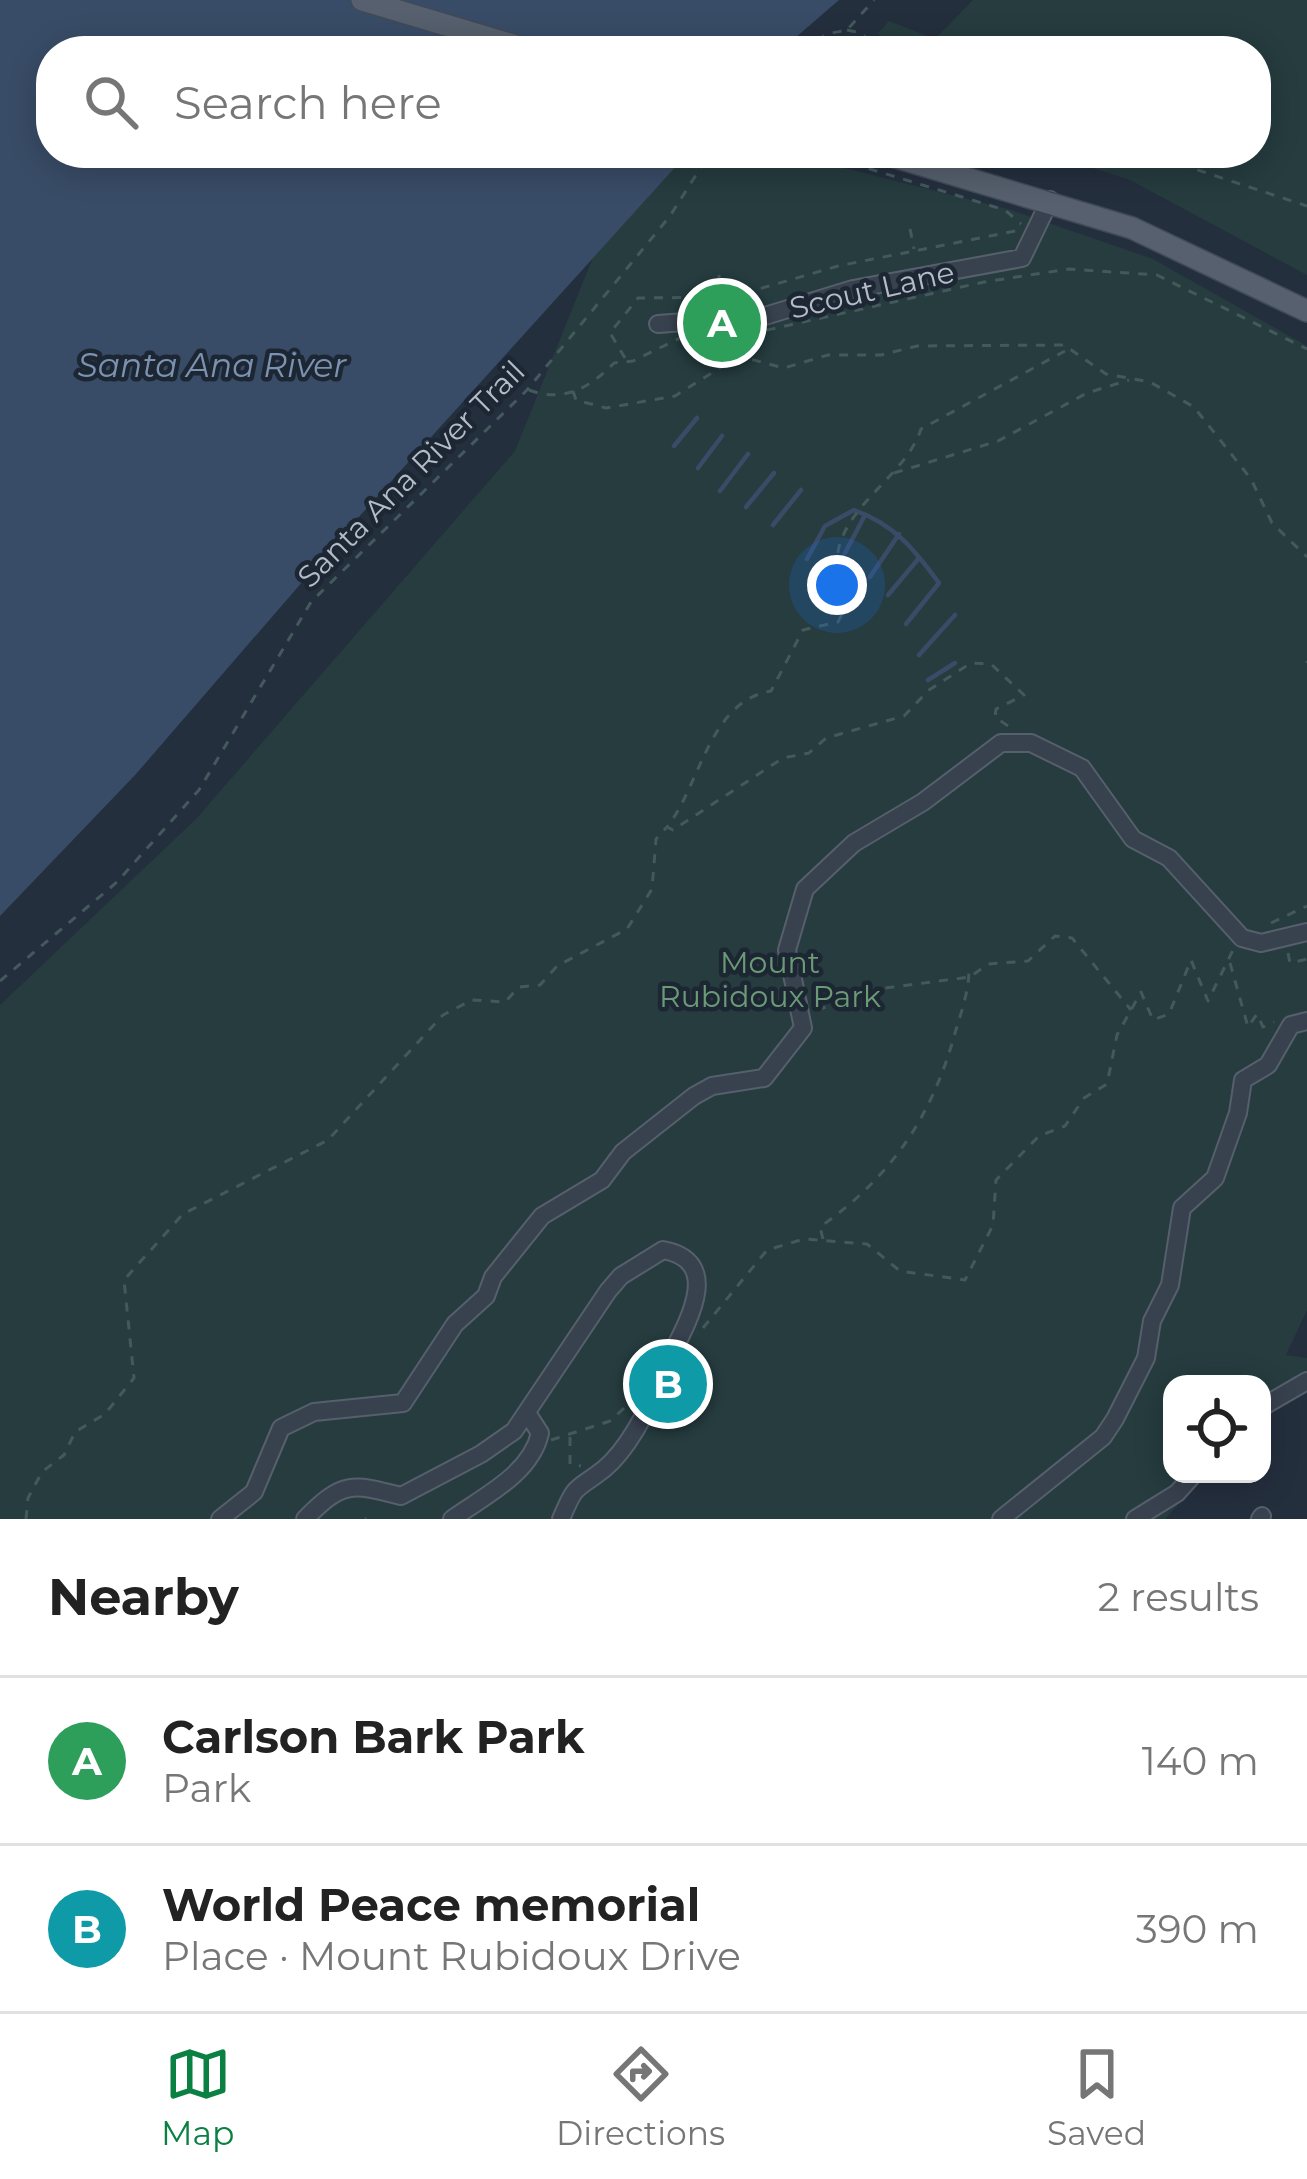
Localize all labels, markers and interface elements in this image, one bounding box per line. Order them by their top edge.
search box [36,36,1271,168]
icon: search [78,69,144,135]
text: Search here [174,75,442,130]
street label: Scout Lane [786,253,958,327]
pin: A [683,278,761,368]
water label: Santa Ana River [77,345,347,385]
street label: Santa Ana River Trail [290,353,532,595]
your location [807,555,867,615]
park label: Mount Rubidoux Park [659,944,881,1015]
pin: B [629,1339,707,1429]
map controls [1163,1375,1271,1483]
button: locate [1163,1375,1271,1483]
text: Nearby [48,1566,239,1628]
text: 2 results [1098,1573,1259,1621]
text: Carlson Bark Park [162,1709,585,1764]
text: A [72,1737,102,1785]
text: 140 m [1142,1737,1259,1785]
text: Park [162,1764,251,1812]
text: World Peace memorial [162,1877,700,1932]
text: B [72,1905,102,1953]
text: 390 m [1136,1905,1259,1953]
text: Place · Mount Rubidoux Drive [162,1932,741,1980]
tab: Map [161,2041,234,2153]
tab: Directions [556,2041,725,2153]
tab: Saved [1047,2041,1146,2153]

